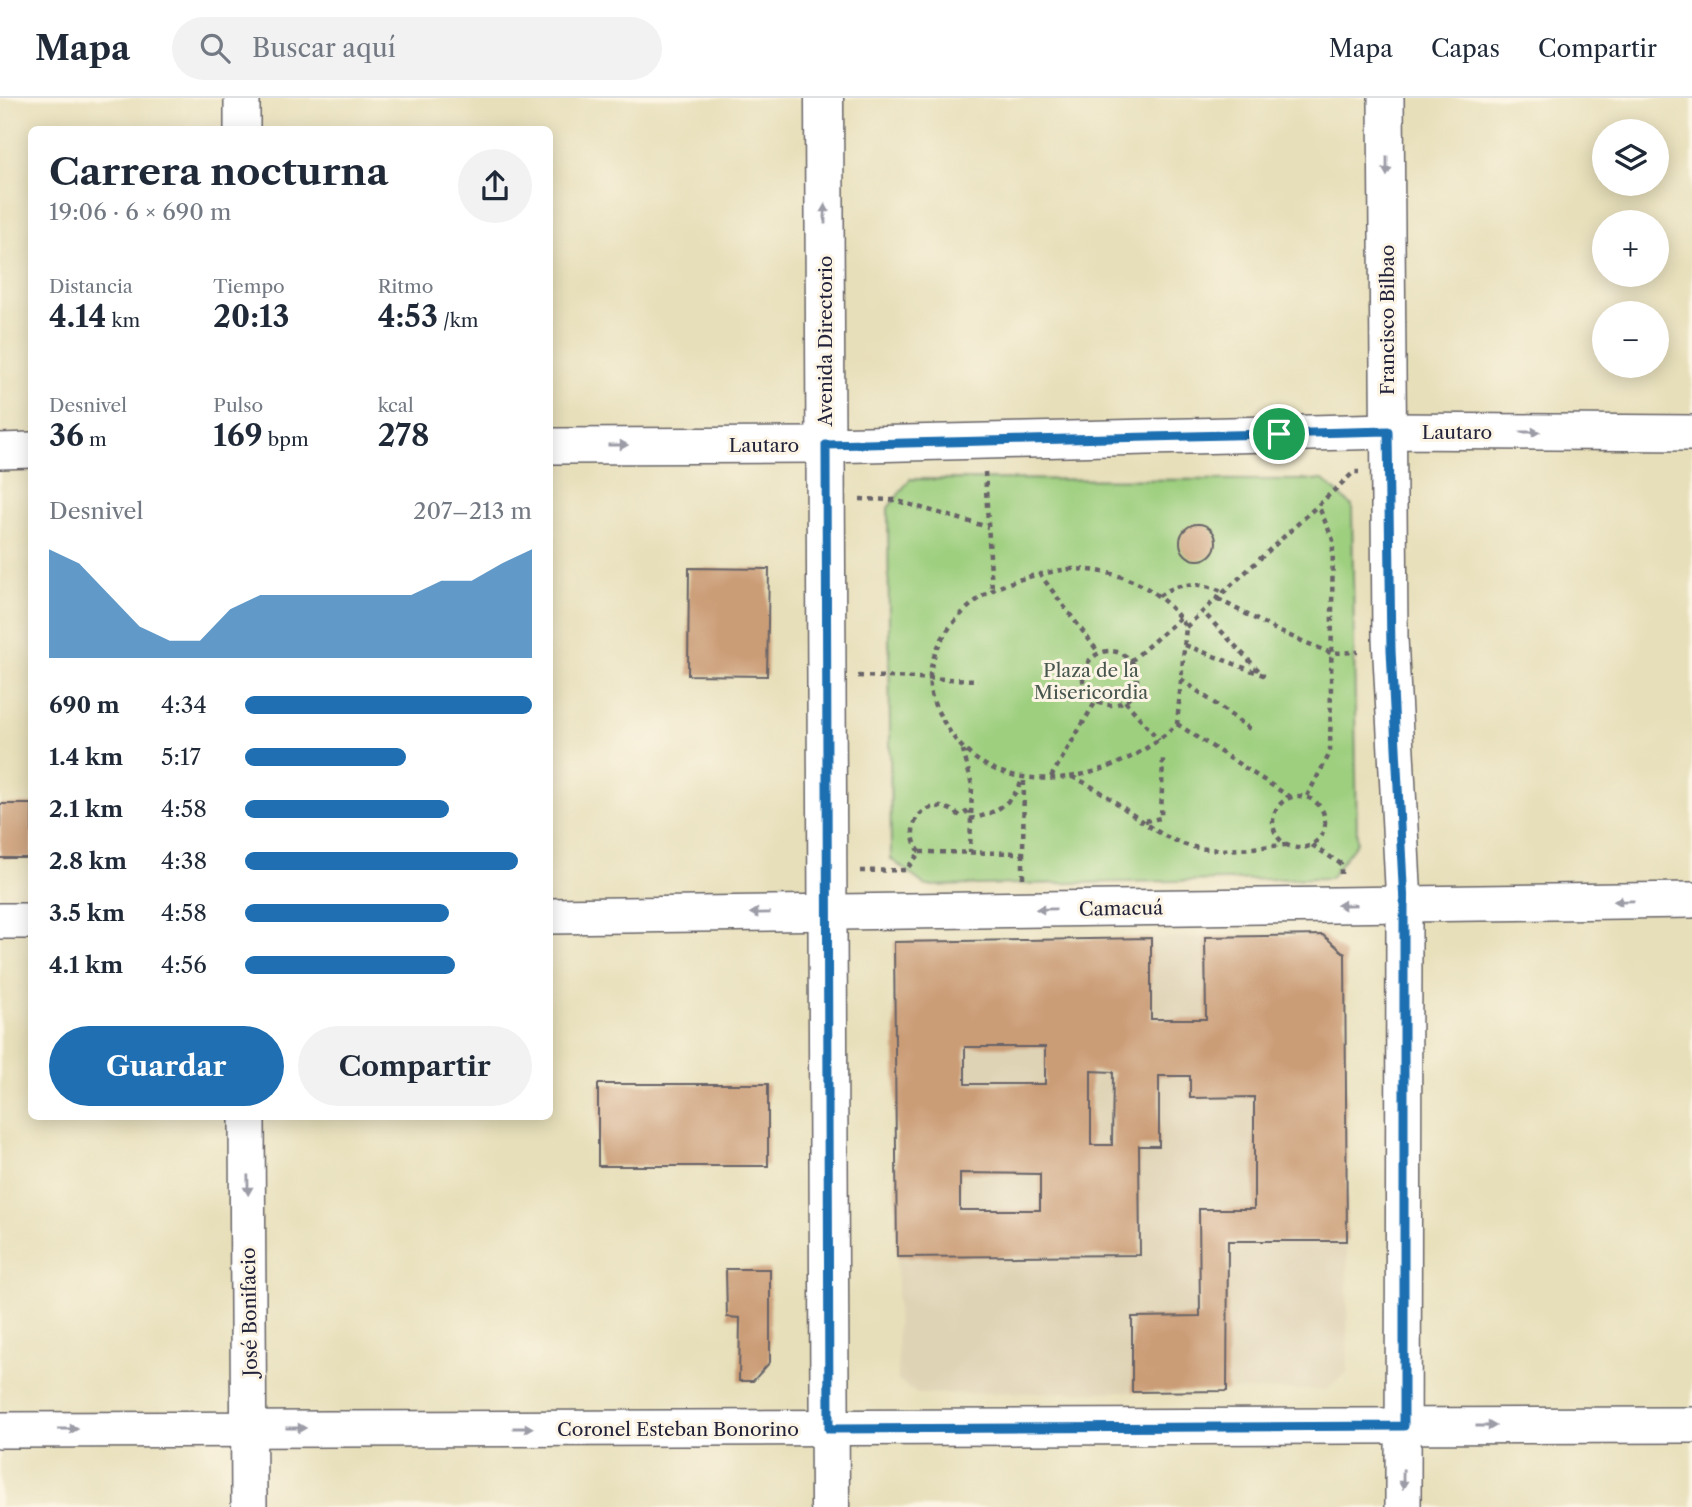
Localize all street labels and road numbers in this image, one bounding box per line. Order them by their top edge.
street label: Francisco Bilbao [1376,245,1399,395]
street label: Avenida Directorio [814,256,837,427]
street label: Lautaro [1422,421,1492,444]
street label: Lautaro [729,434,799,457]
street label: Camacuá [1079,896,1163,921]
street label: José Bonifacio [237,1247,262,1380]
street label: Coronel Esteban Bonorino [557,1418,799,1441]

